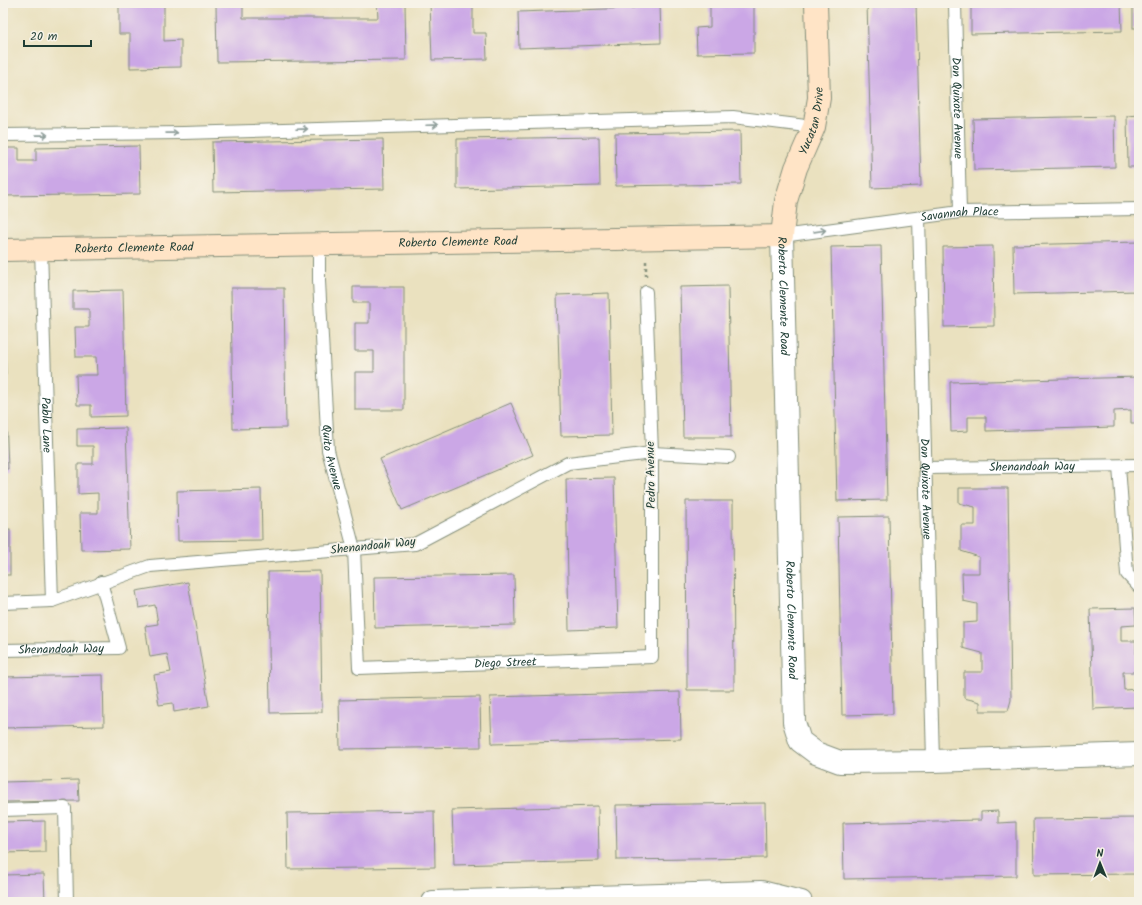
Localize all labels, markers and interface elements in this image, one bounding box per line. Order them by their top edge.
scale bar [24,22,91,48]
text: 20 m [30,27,58,46]
street label: Don Quixote Avenue [947,57,968,160]
street label: Yucatan Drive [793,86,829,158]
one-way arrow [425,121,438,129]
one-way arrow [295,125,308,133]
one-way arrow [165,129,178,137]
one-way arrow [35,131,48,138]
street label: Savannah Place [919,202,999,227]
one-way arrow [813,227,826,235]
street label: Roberto Clemente Road [398,231,519,252]
street label: Roberto Clemente Road [773,236,794,357]
street label: Roberto Clemente Road [74,237,195,258]
street label: Pablo Lane [36,397,57,454]
street label: Quito Avenue [317,424,348,493]
street label: Don Quixote Avenue [915,438,937,541]
street label: Pedro Avenue [641,441,661,509]
street label: Shenandoah Way [989,456,1075,477]
street label: Shenandoah Way [329,532,417,560]
street label: Roberto Clemente Road [781,560,802,681]
street label: Shenandoah Way [18,639,104,659]
street label: Diego Street [474,652,537,673]
north arrow [1080,843,1120,883]
text: N [1096,845,1104,863]

